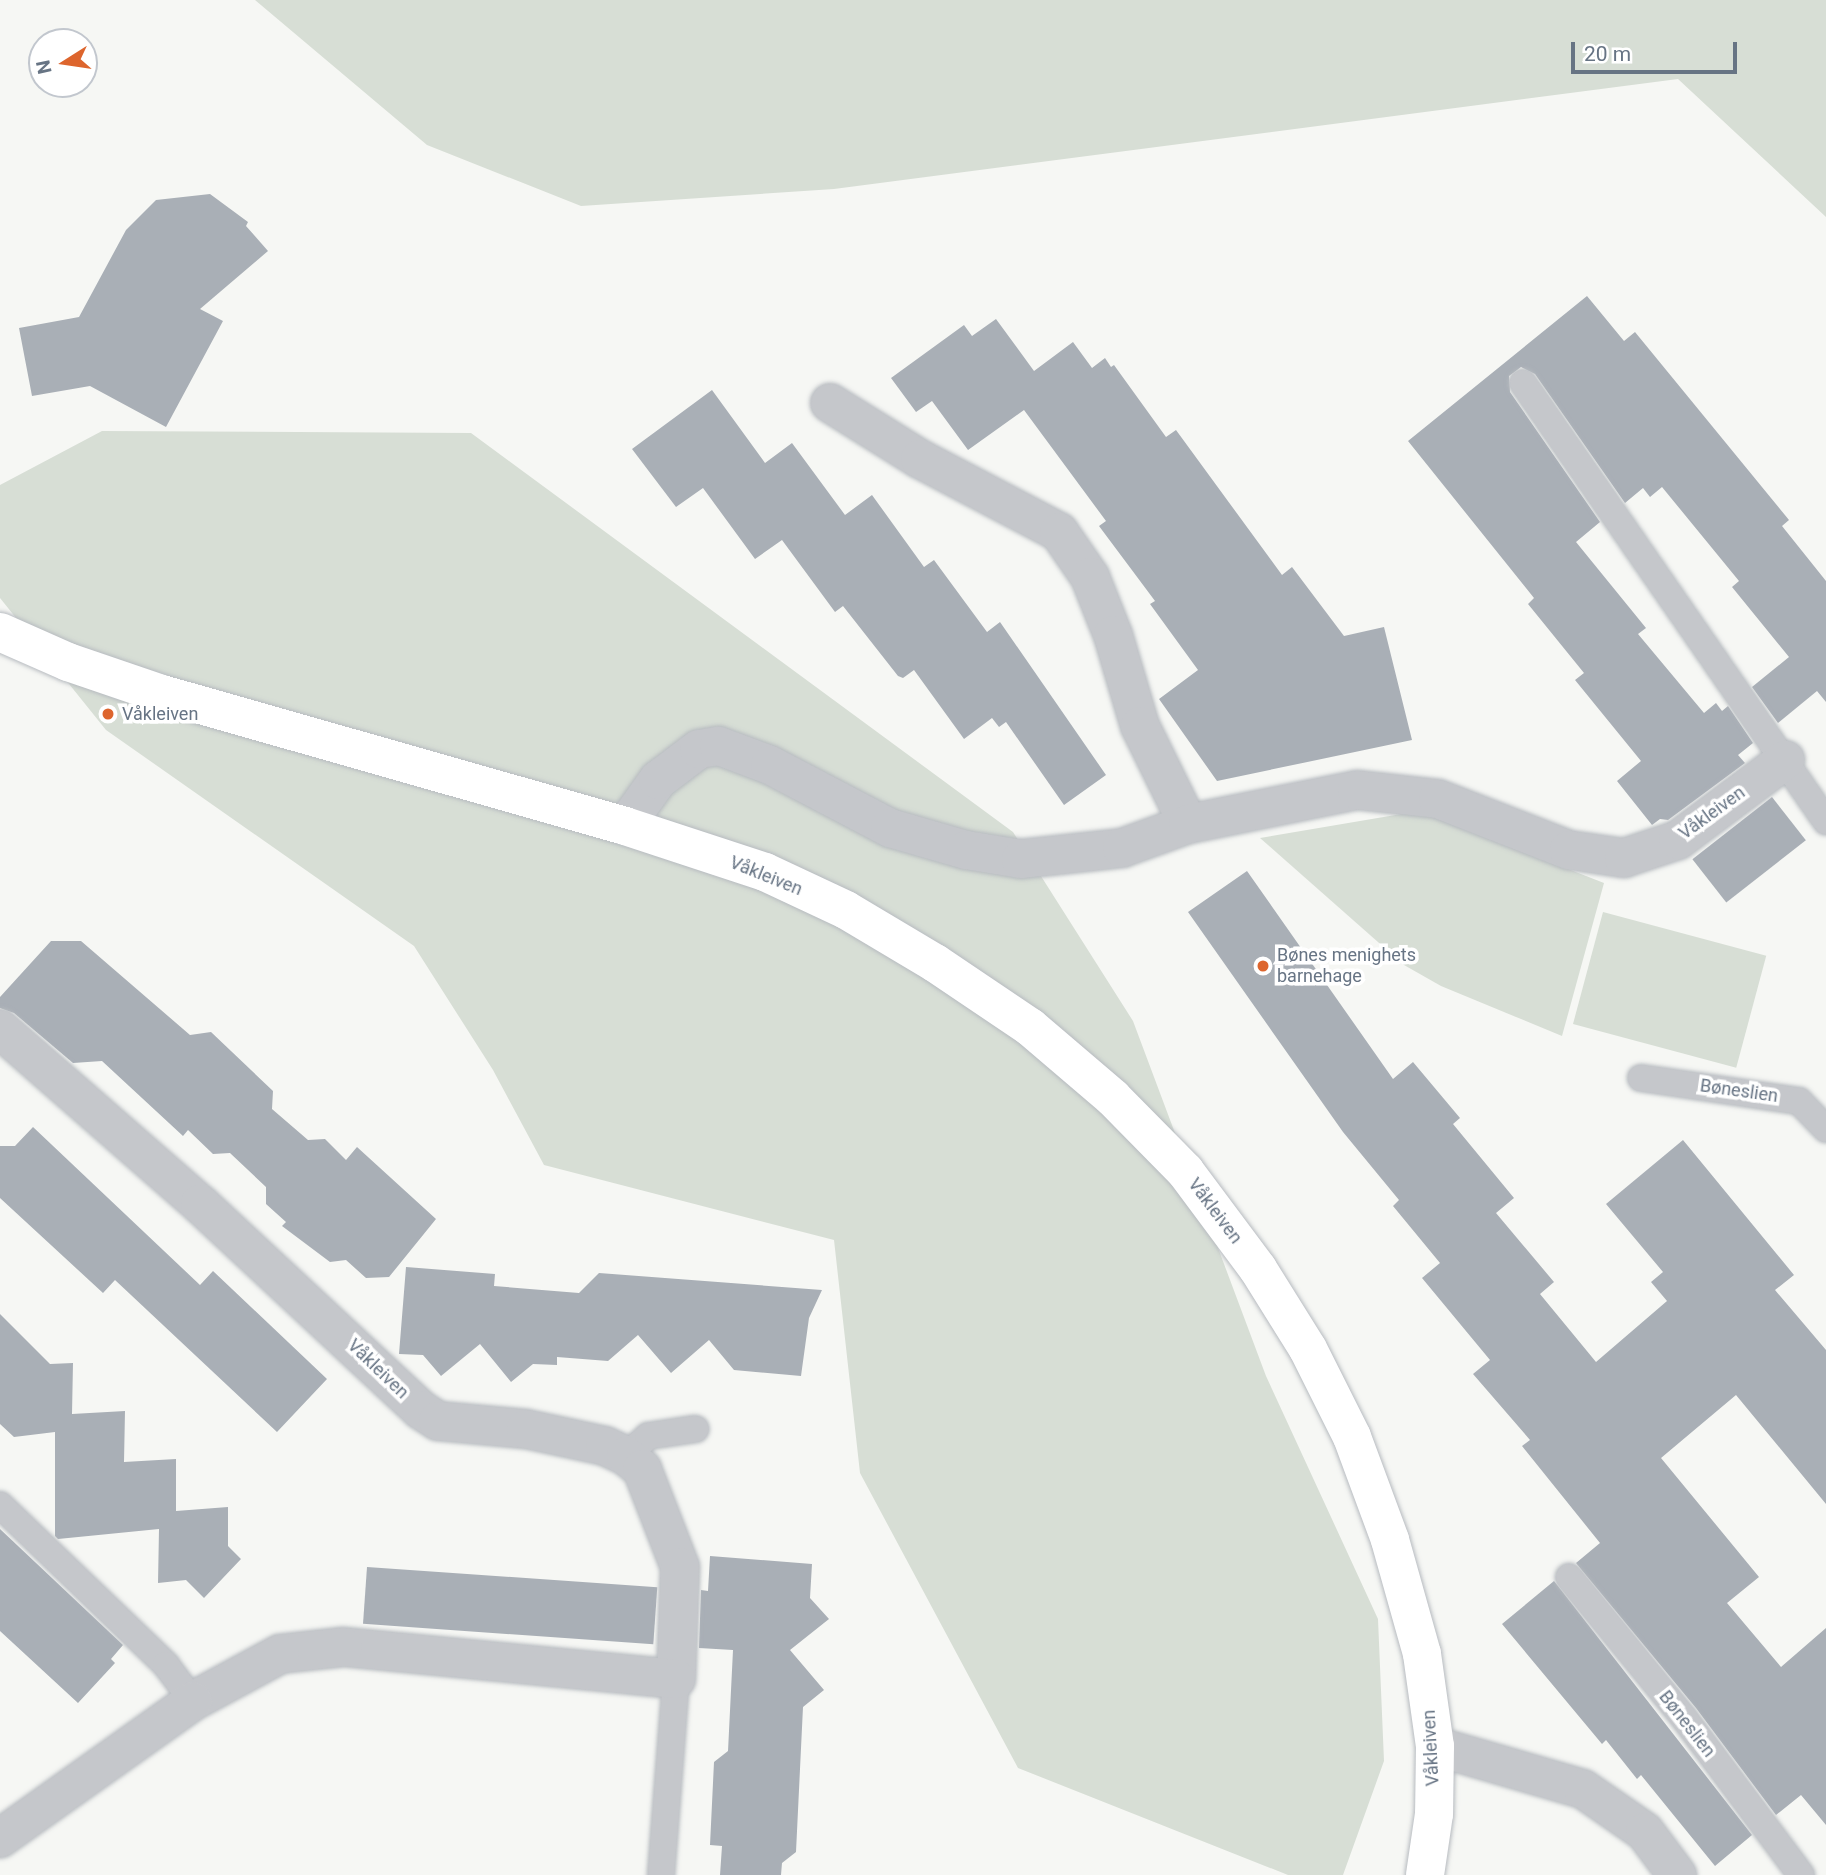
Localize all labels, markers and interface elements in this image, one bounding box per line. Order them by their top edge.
north arrow [28,28,98,98]
scale bar [1574,28,1740,72]
text: 20 m [1584,42,1631,66]
text: N [31,58,57,76]
place label: Våkleiven [122,703,198,725]
marker: Våkleiven [100,706,116,722]
street label: Våkleiven [1675,782,1749,844]
street label: Våkleiven [727,852,805,900]
place label: Bønes menighets barnehage [1277,945,1416,988]
marker: Bønes menighets barnehage [1255,958,1271,974]
street label: Bøneslien [1699,1075,1779,1107]
street label: Våkleiven [1183,1174,1247,1248]
street label: Våkleiven [343,1335,413,1403]
street label: Bøneslien [1654,1686,1720,1762]
street label: Våkleiven [1418,1709,1444,1787]

